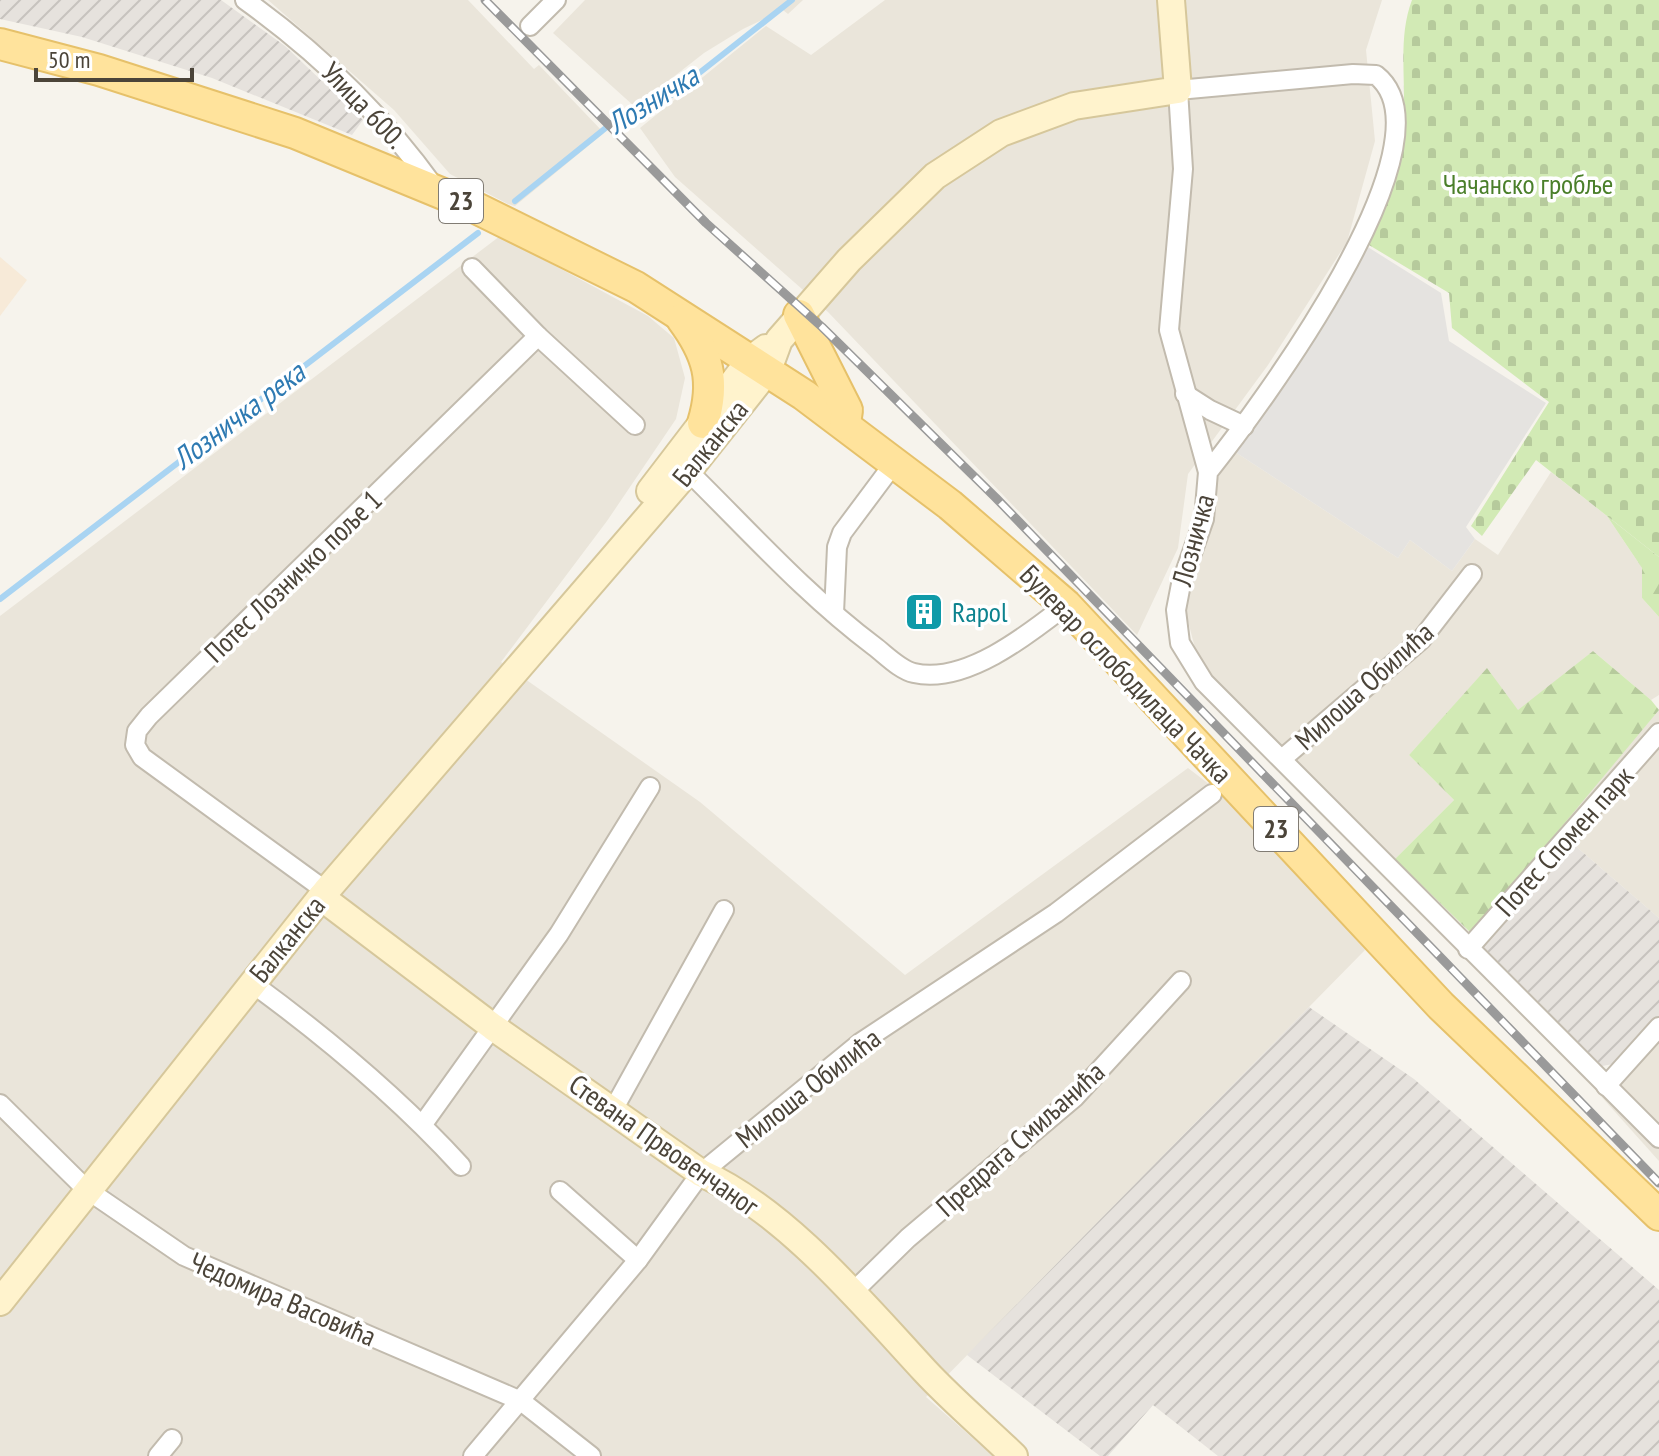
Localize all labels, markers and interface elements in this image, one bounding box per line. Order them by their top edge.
scale bar [36,32,192,82]
text: 50 m [48,44,90,75]
street label: Улица 600. [314,53,415,156]
water label: Лозничка [599,55,707,142]
park label: Чачанско гробље [1443,165,1613,202]
road number: 23 [439,179,483,223]
water label: Лозничка река [163,351,314,478]
street label: Балканска [663,392,756,494]
street label: Потес Лозничко поље 1 [196,481,389,670]
street label: Лозничка [1162,490,1222,591]
street label: Булевар ослободилаца Чачка [1012,556,1241,791]
building icon: Rapol [903,591,945,633]
place label: Rapol [952,593,1008,630]
street label: Милоша Обилића [1286,614,1441,758]
street label: Потес Спомен парк [1486,758,1641,924]
road number: 23 [1254,807,1298,851]
street label: Балканска [240,888,333,990]
street label: Милоша Обилића [728,1019,888,1156]
street label: Предрага Смиљанића [927,1053,1112,1224]
street label: Стевана Првовенчаног [562,1065,767,1224]
street label: Чедомира Васовића [185,1243,382,1354]

